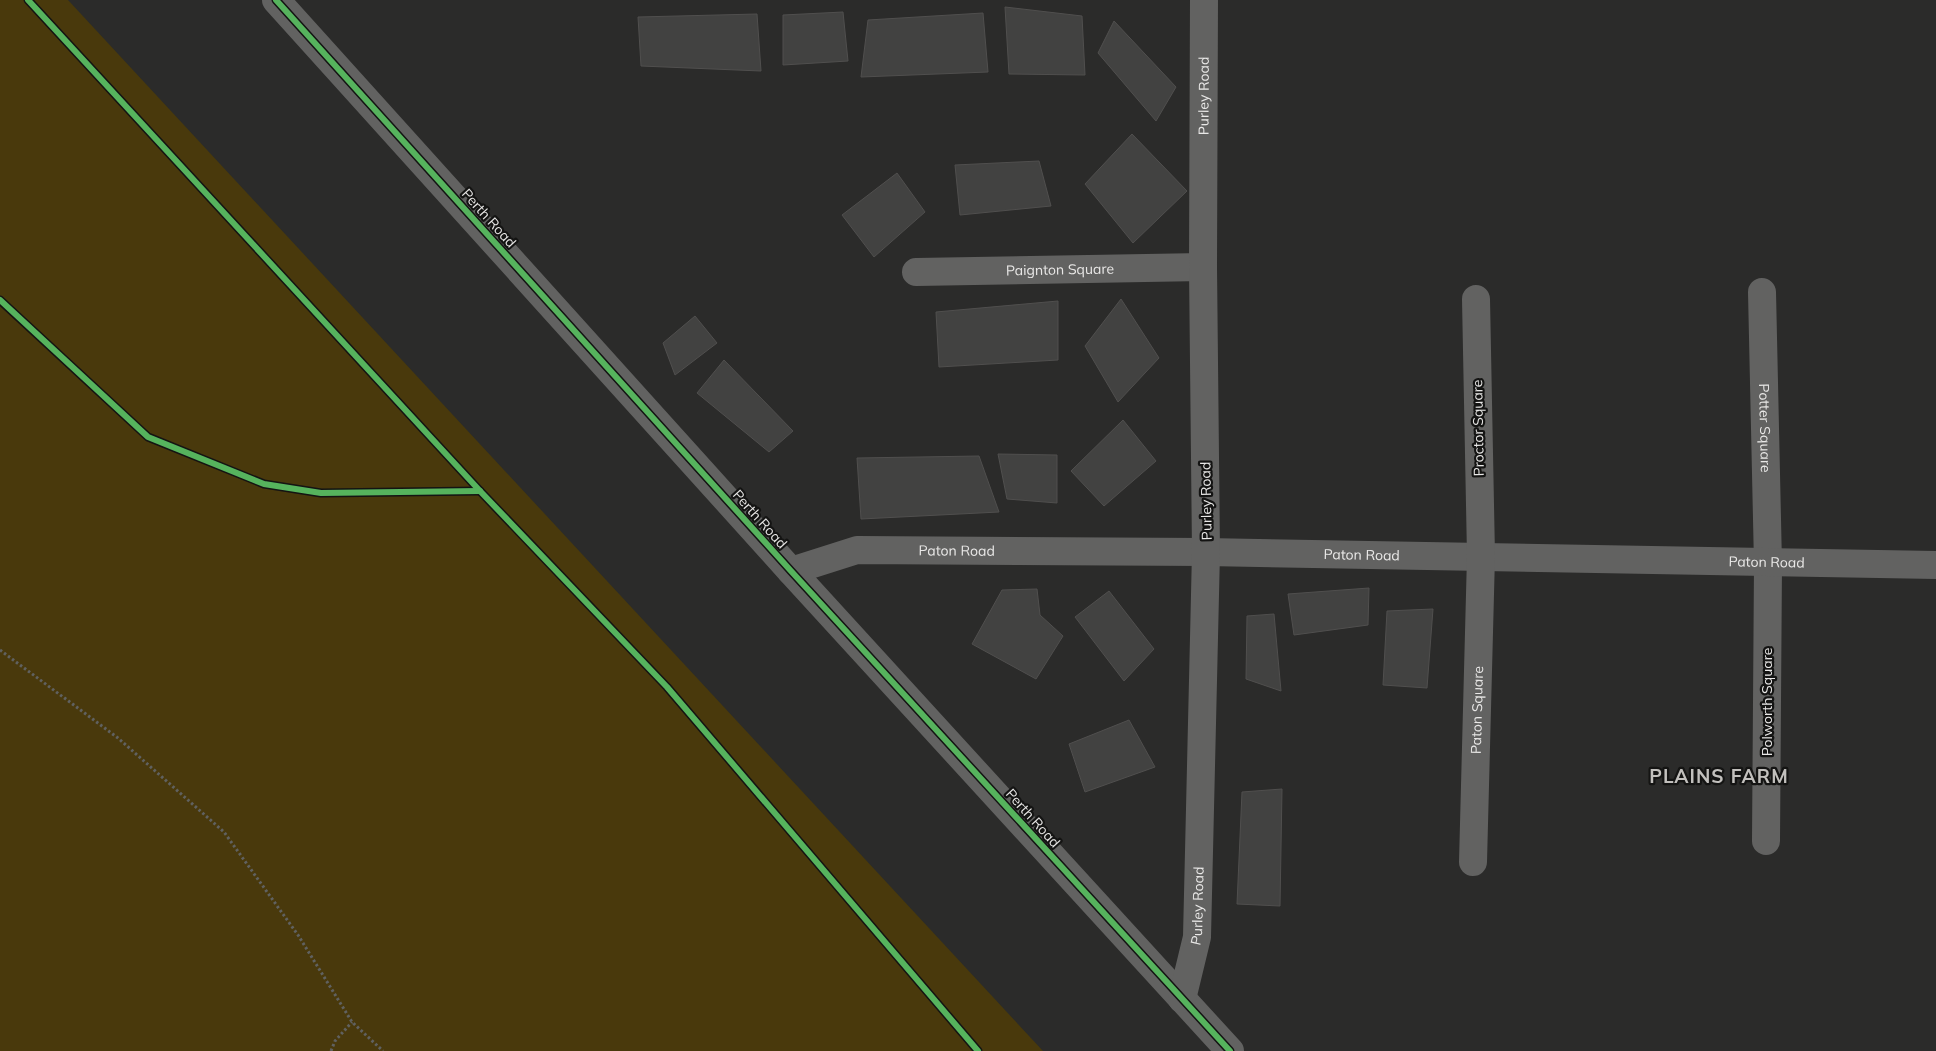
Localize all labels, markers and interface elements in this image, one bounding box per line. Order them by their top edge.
street label: Purley Road [1194,57,1213,135]
street label: Perth Road [458,185,520,251]
street label: Paignton Square [1006,260,1114,279]
street label: Proctor Square [1468,380,1488,476]
street label: Potter Square [1755,383,1775,473]
street label: Purley Road [1196,462,1216,540]
street label: Perth Road [729,486,791,552]
street label: Paton Road [919,541,995,560]
street label: Paton Road [1323,545,1400,564]
street label: Paton Road [1728,552,1805,572]
street label: Polworth Square [1758,648,1776,756]
street label: Paton Square [1467,666,1487,754]
district label: PLAINS FARM [1649,764,1789,788]
street label: Perth Road [1002,785,1064,851]
street label: Purley Road [1186,866,1208,947]

